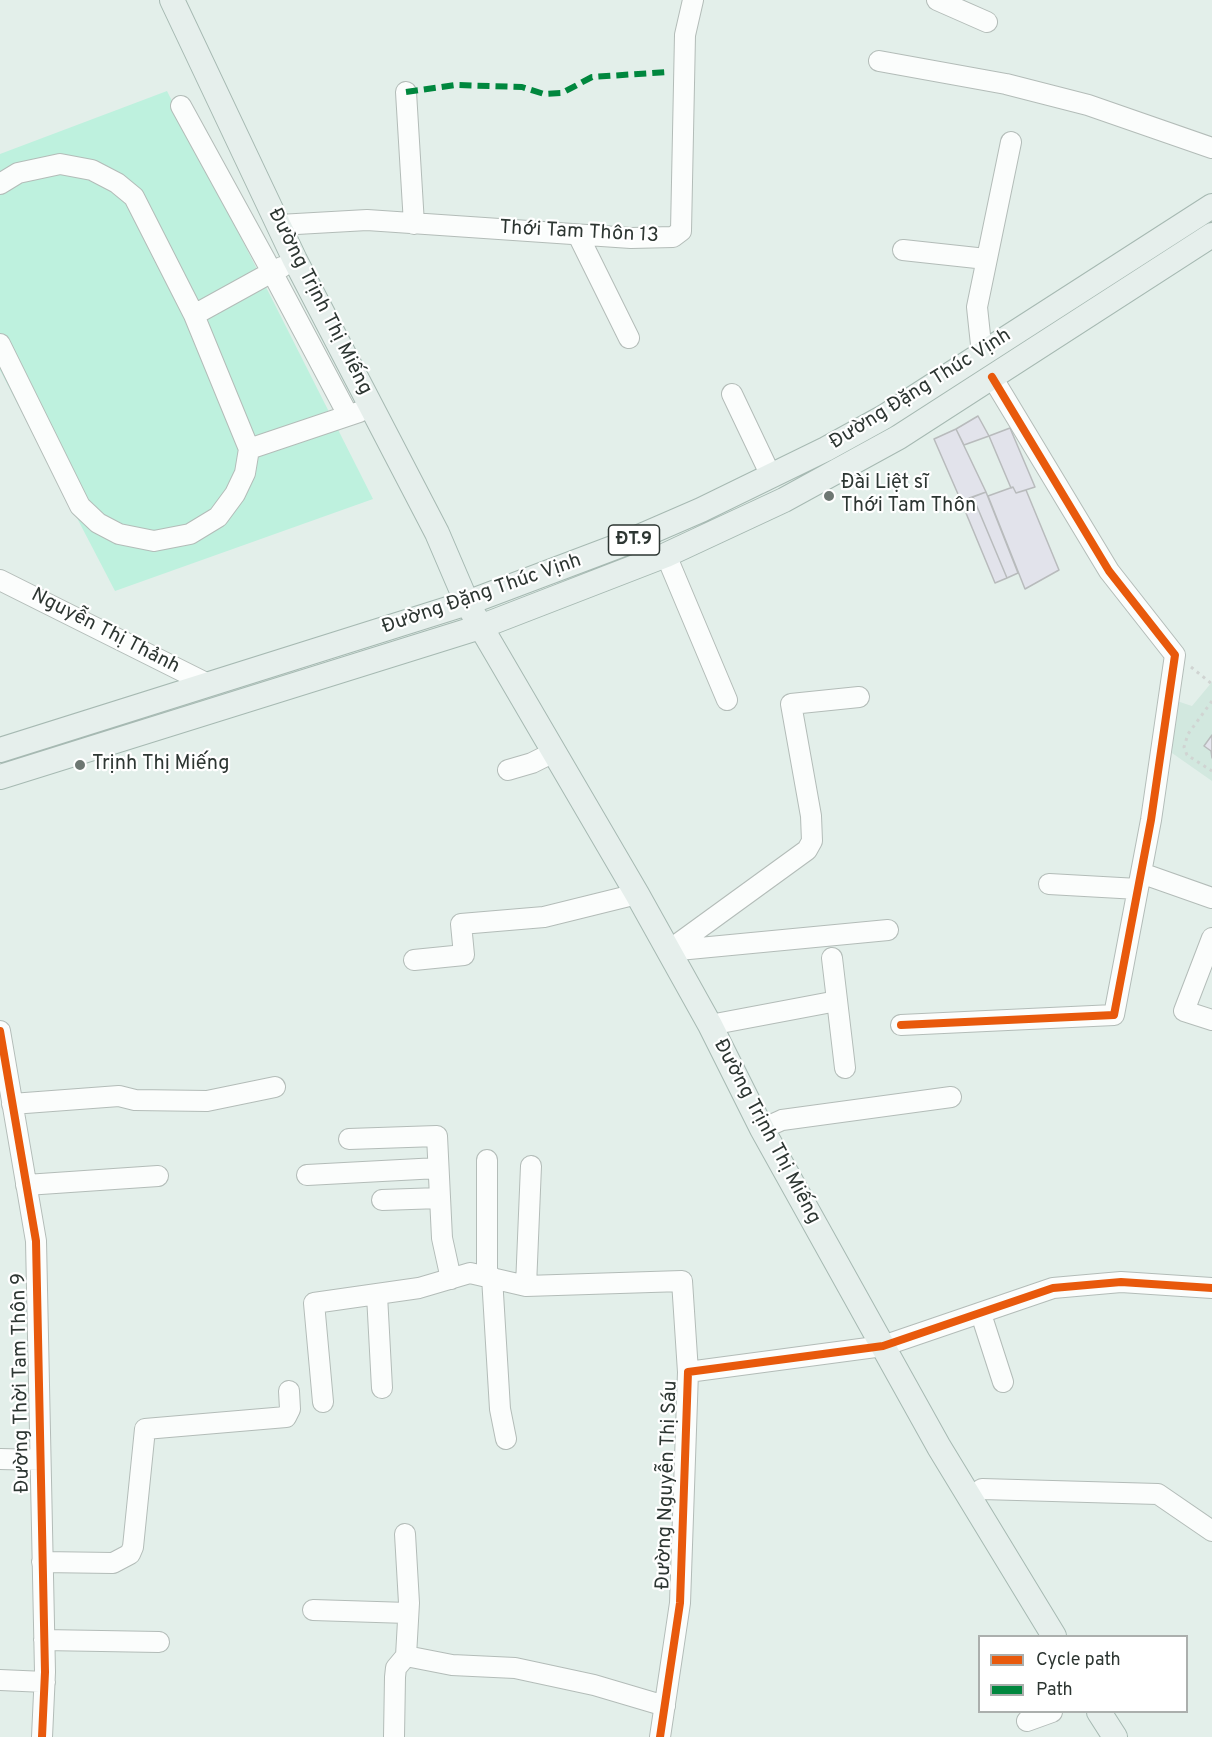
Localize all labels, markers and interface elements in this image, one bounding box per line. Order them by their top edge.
street label: Đường Trịnh Thị Miếng [262,205,376,399]
street label: Thới Tam Thôn 13 [499,217,659,249]
street label: Đường Đặng Thúc Vịnh [826,324,1016,456]
place label: Đài Liệt sĩ Thới Tam Thôn [841,472,976,519]
marker: Đài Liệt sĩ Thới Tam Thôn [822,489,836,503]
road number: ĐT.9 [608,525,660,555]
street label: Đường Đặng Thúc Vịnh [379,550,585,640]
street label: Nguyễn Thị Thảnh [27,584,183,680]
place label: Trịnh Thị Miếng [92,753,230,777]
marker: Trịnh Thị Miếng [73,758,87,772]
street label: Đường Trịnh Thị Miếng [707,1035,825,1229]
street label: Đường Thời Tam Thôn 9 [8,1273,36,1493]
street label: Đường Nguyễn Thị Sáu [652,1380,684,1590]
legend [978,1635,1188,1713]
text: Cycle path [1036,1649,1121,1672]
text: Path [1036,1679,1073,1702]

